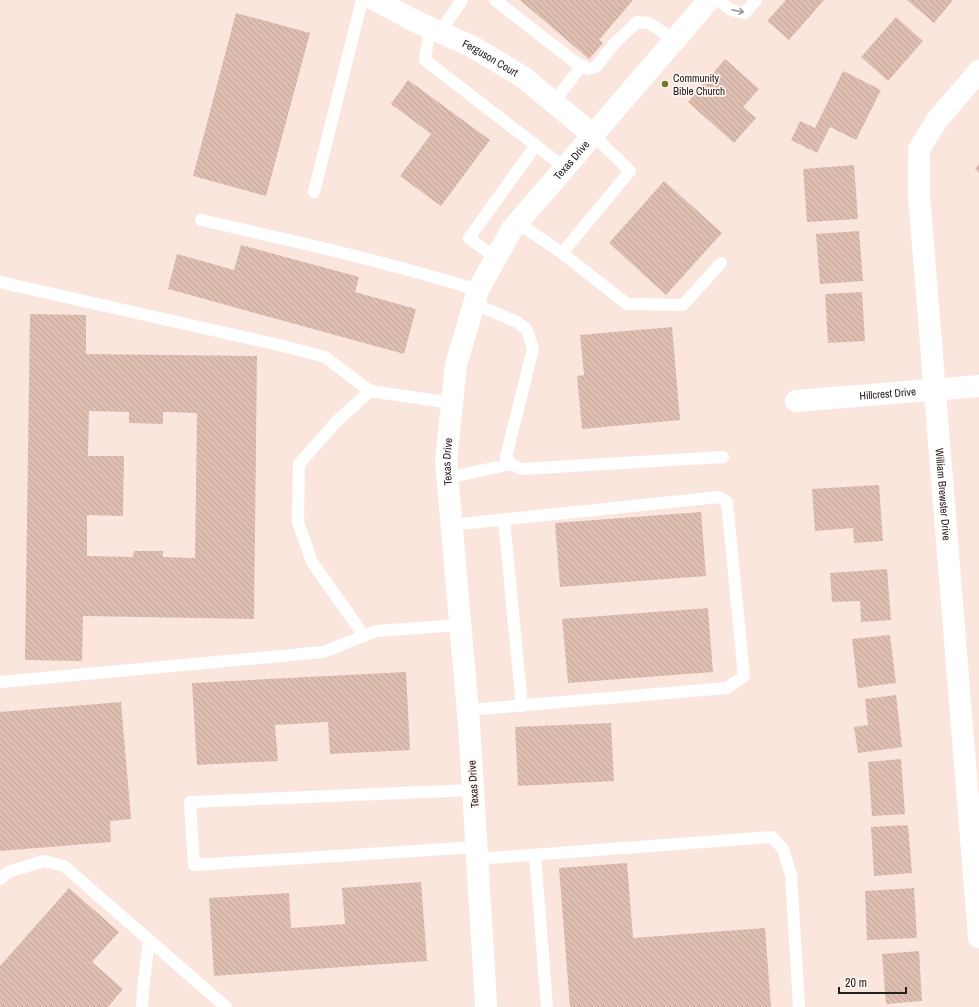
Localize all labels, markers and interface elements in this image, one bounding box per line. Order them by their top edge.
one-way arrow [732,8,745,16]
street label: Ferguson Court [460,36,521,80]
place label: Community Bible Church [673,71,725,98]
marker: Community Bible Church [660,79,670,89]
street label: Texas Drive [551,137,592,183]
street label: Hillcrest Drive [859,384,917,403]
street label: Texas Drive [439,437,455,486]
street label: William Brewster Drive [933,448,954,541]
street label: Texas Drive [464,760,482,808]
scale bar [839,969,906,995]
text: 20 m [845,975,867,991]

